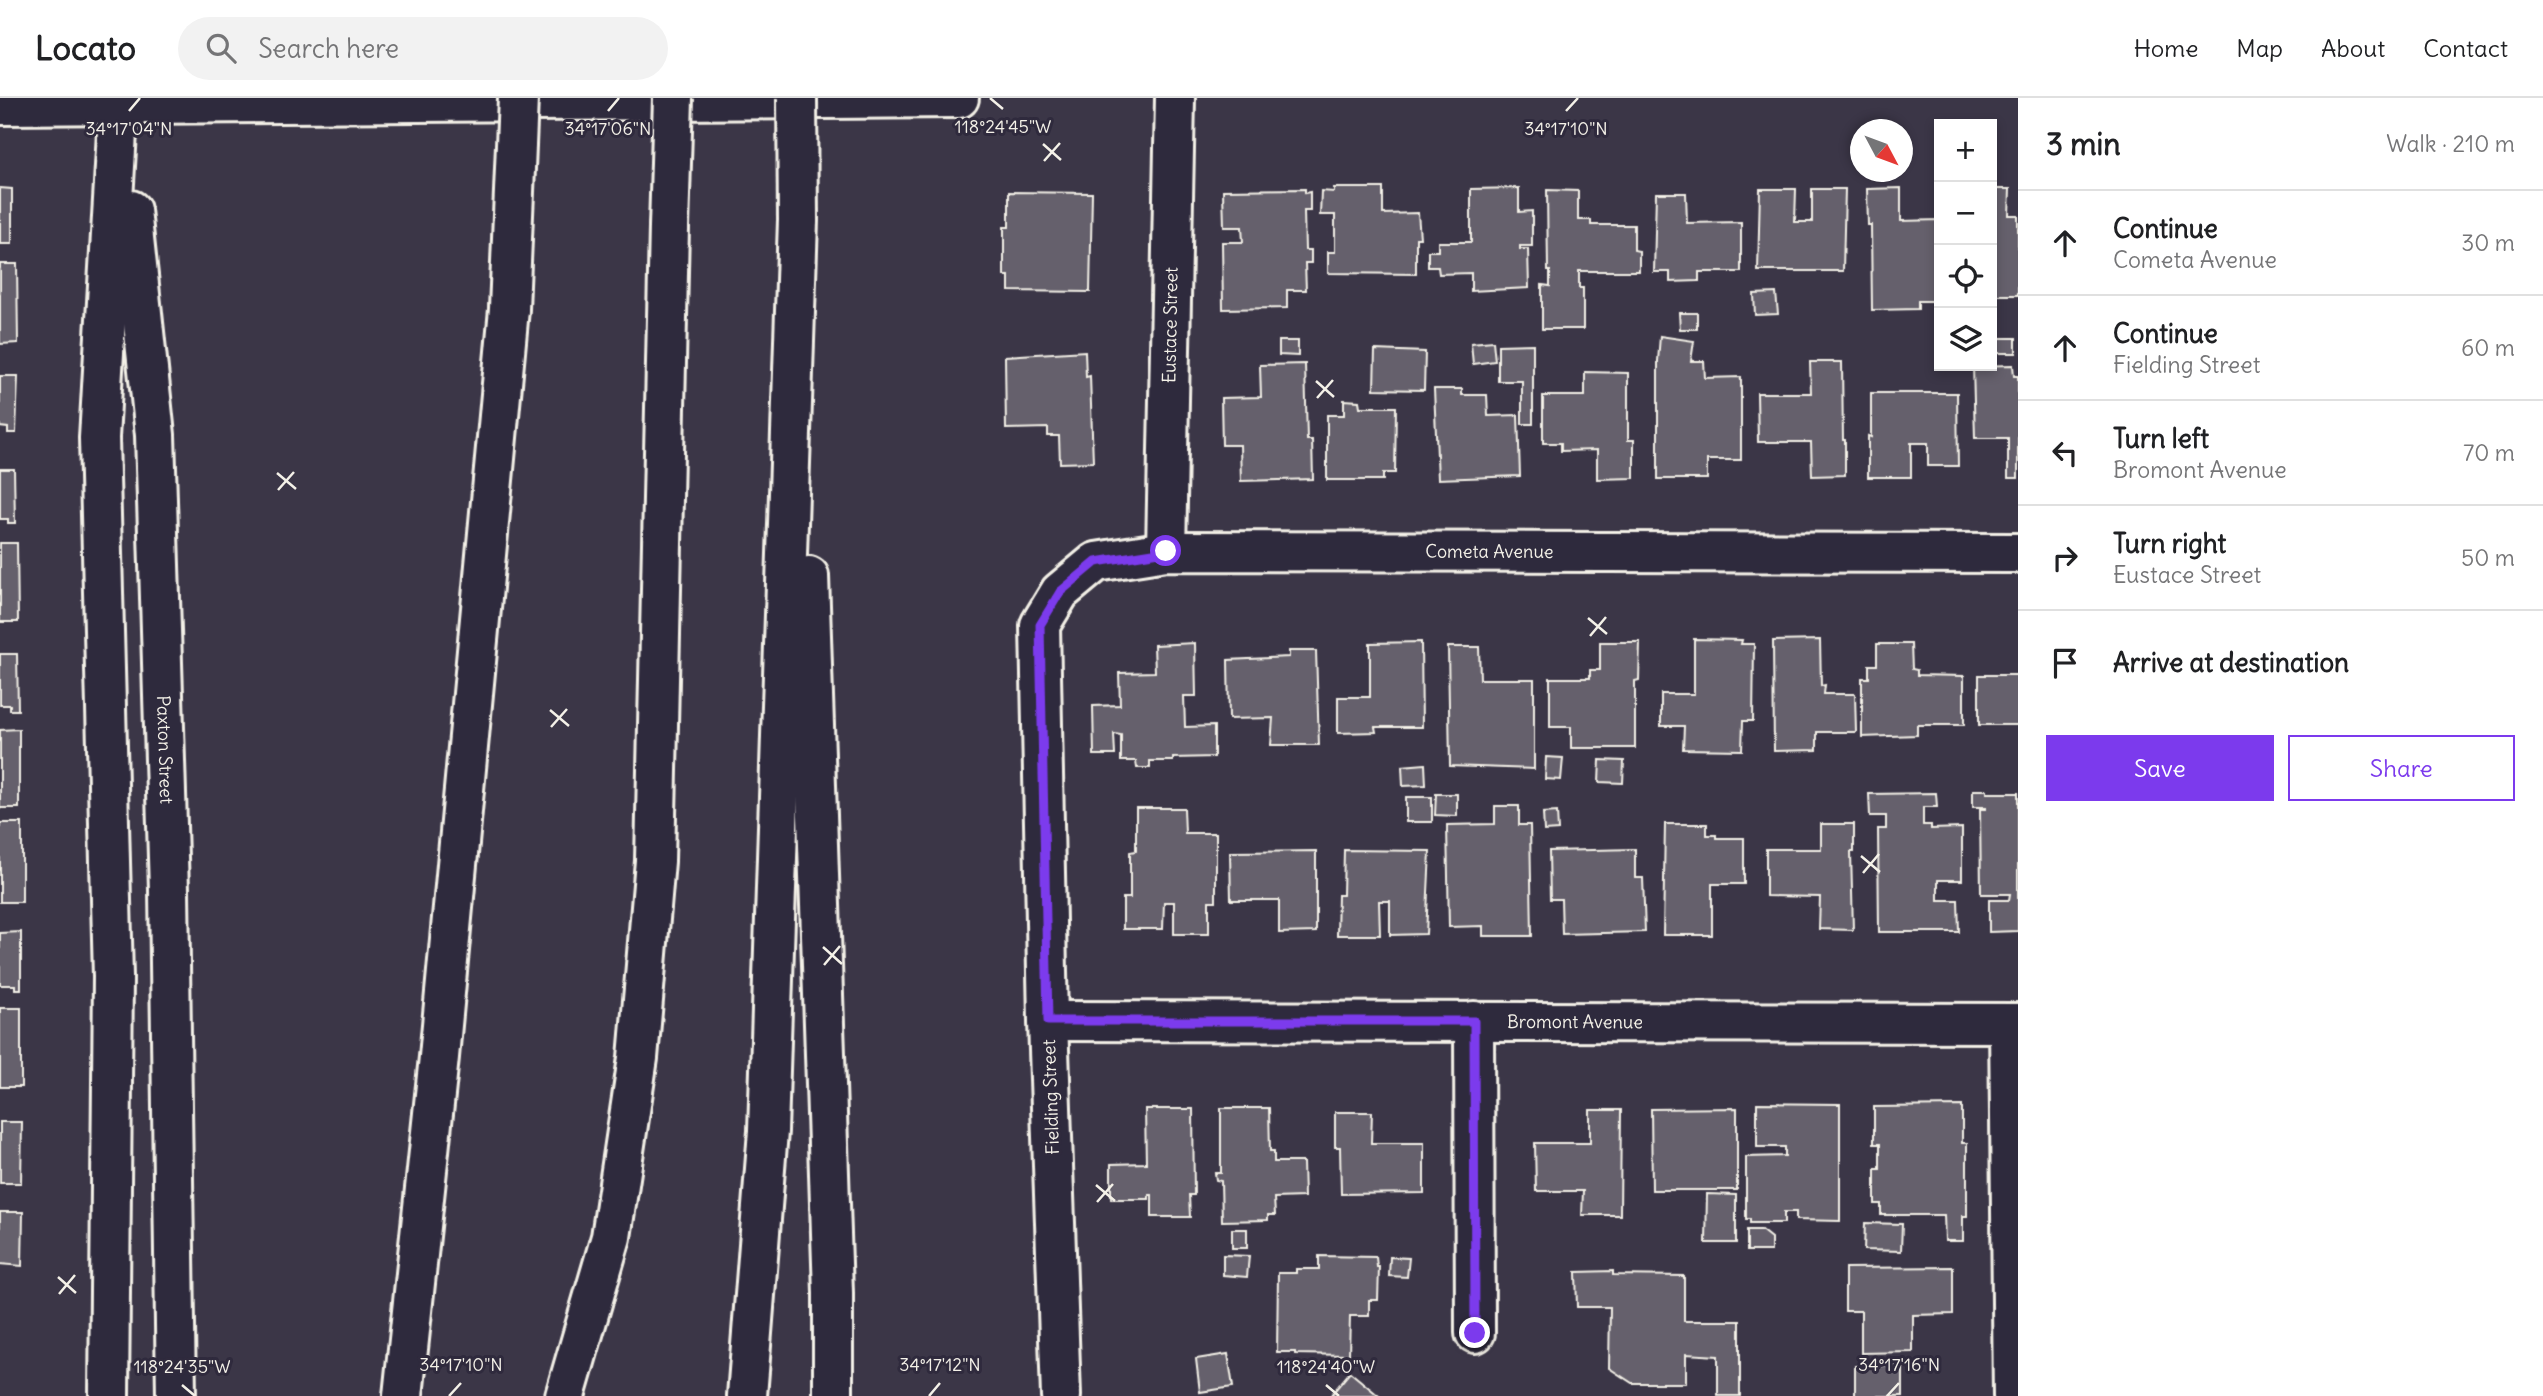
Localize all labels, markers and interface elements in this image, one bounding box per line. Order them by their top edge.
search box [178,17,668,80]
text: Locato [35,27,136,69]
icon: search [202,29,240,67]
text: Search here [258,32,399,65]
text: Home [2134,33,2198,63]
text: Map [2236,33,2283,63]
text: About [2321,33,2385,63]
text: Contact [2423,33,2508,63]
text: 118°24'45"W [955,115,1051,138]
text: 34°17'04"N [86,117,172,140]
text: 34°17'06"N [565,117,651,140]
text: 34°17'10"N [1524,117,1608,140]
north arrow [1850,119,1913,182]
map controls [1934,119,1997,371]
button: + [1934,119,1997,182]
text: 3 min [2046,125,2121,163]
text: Walk · 210 m [2386,129,2515,158]
button: − [1934,182,1997,245]
text: Continue [2113,212,2218,245]
icon: ahead [2046,224,2084,262]
text: 30 m [2461,228,2515,257]
button: locate [1934,245,1997,308]
text: Cometa Avenue [2113,245,2277,274]
street label: Eustace Street [1157,267,1183,383]
button: layers [1934,308,1997,371]
text: Continue [2113,317,2218,350]
icon: ahead [2046,329,2084,367]
text: 60 m [2461,333,2515,362]
text: Fielding Street [2113,350,2260,379]
text: Turn left [2113,422,2209,455]
icon: left [2046,434,2084,472]
text: 70 m [2463,438,2515,467]
text: Bromont Avenue [2113,455,2287,484]
text: Turn right [2113,527,2226,560]
route start [1150,535,1181,566]
icon: right [2046,539,2084,577]
street label: Cometa Avenue [1425,540,1554,563]
text: 50 m [2461,543,2515,572]
text: Eustace Street [2113,560,2261,589]
icon: arrive [2046,644,2084,682]
text: Arrive at destination [2113,646,2349,679]
street label: Paxton Street [152,695,178,804]
button: Save [2046,735,2274,801]
button: Share [2288,735,2515,801]
street label: Bromont Avenue [1507,1010,1643,1033]
street label: Fielding Street [1037,1039,1064,1155]
route end [1459,1317,1490,1348]
text: 34°17'10"N [419,1353,503,1376]
text: 34°17'12"N [899,1353,981,1376]
text: 34°17'16"N [1858,1353,1940,1376]
text: 118°24'35"W [133,1355,231,1378]
text: 118°24'40"W [1277,1355,1375,1378]

